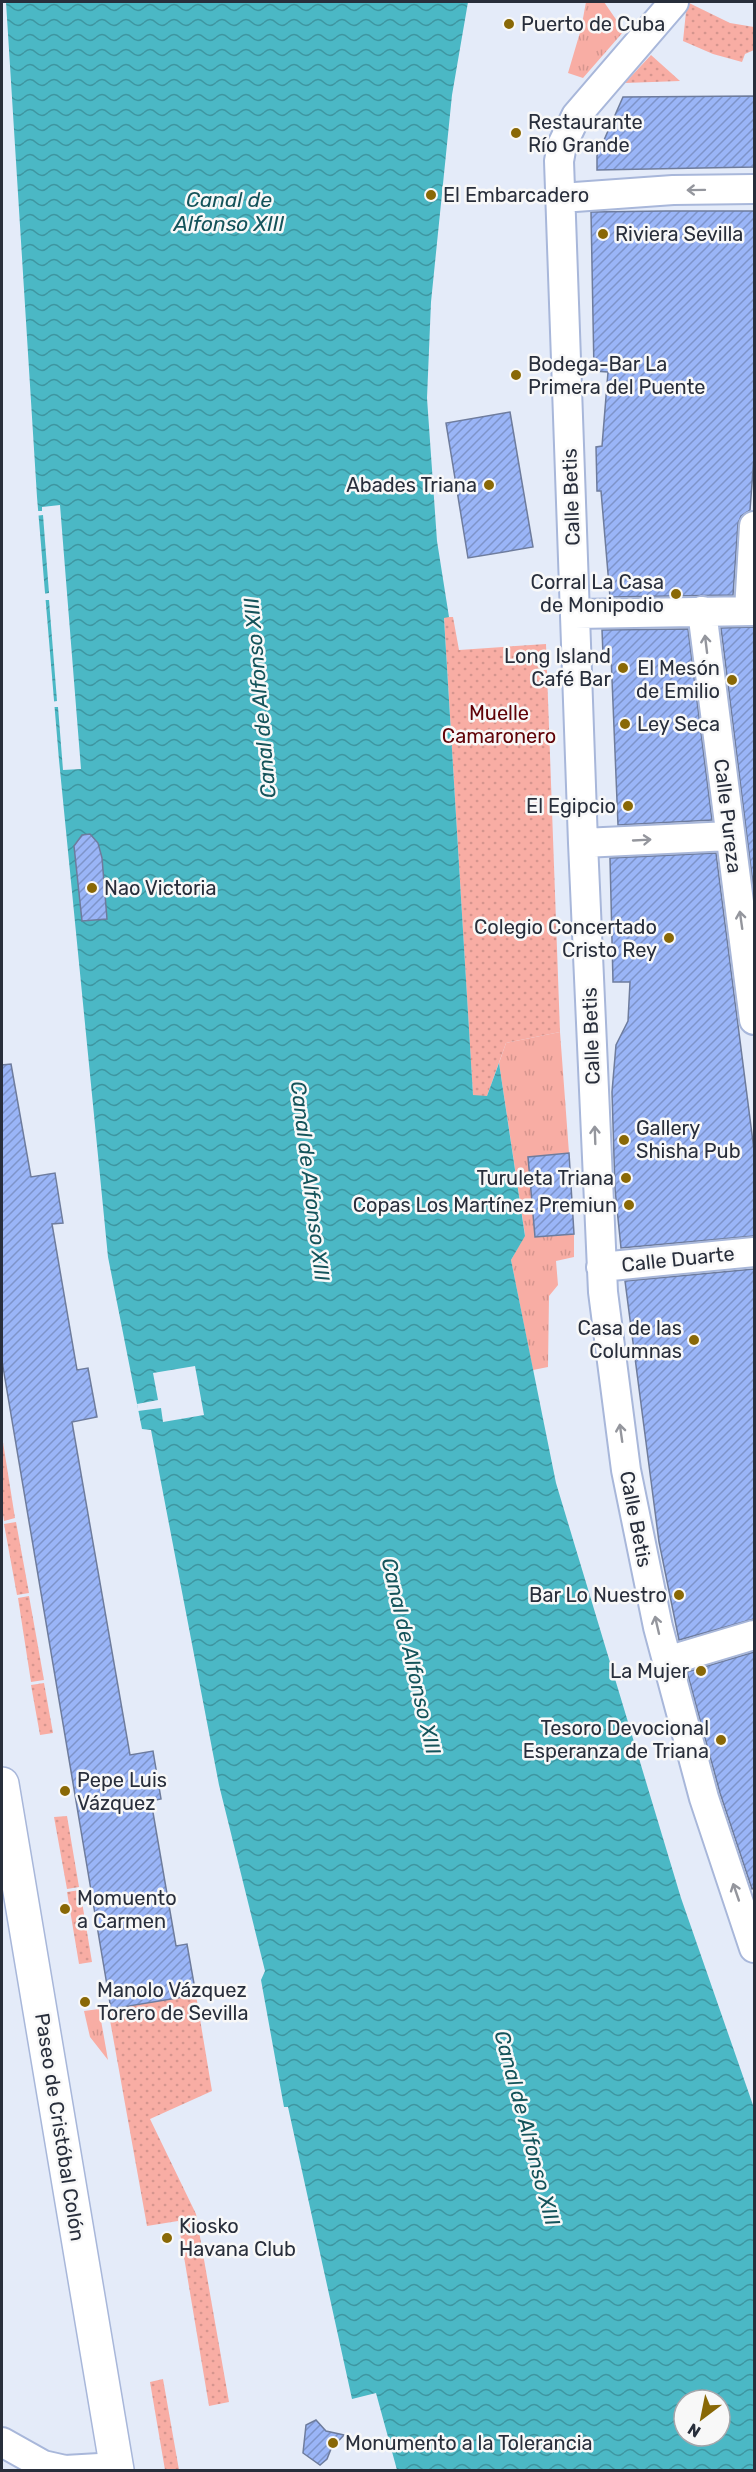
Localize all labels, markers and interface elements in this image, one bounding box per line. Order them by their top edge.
place label: Puerto de Cuba [521,12,665,36]
marker: Puerto de Cuba [502,17,516,31]
place label: Restaurante Río Grande [528,110,643,157]
marker: Restaurante Río Grande [509,126,523,140]
place label: El Embarcadero [443,183,589,207]
one-way arrow [687,184,707,196]
water label: Canal de Alfonso XIII [173,187,284,236]
marker: El Embarcadero [424,188,438,202]
place label: Riviera Sevilla [615,222,743,246]
marker: Riviera Sevilla [596,227,610,241]
place label: Bodega-Bar La Primera del Puente [528,352,706,399]
marker: Bodega-Bar La Primera del Puente [509,368,523,382]
street label: Calle Betis [557,448,585,546]
place label: Abades Triana [346,473,477,497]
marker: Abades Triana [482,478,496,492]
place label: Corral La Casa de Monipodio [531,570,664,617]
marker: Corral La Casa de Monipodio [669,587,683,601]
water label: Canal de Alfonso XIII [238,597,281,799]
one-way arrow [701,634,712,654]
place label: Long Island Café Bar [504,644,611,691]
place label: El Mesón de Emilio [636,656,720,703]
marker: Long Island Café Bar [616,661,630,675]
marker: El Mesón de Emilio [725,673,739,687]
park label: Muelle Camaronero [442,701,556,748]
place label: Ley Seca [637,712,720,736]
marker: Ley Seca [618,717,632,731]
street label: Calle Pureza [709,758,747,874]
place label: El Egipcio [526,794,616,818]
marker: El Egipcio [621,799,635,813]
one-way arrow [631,835,651,846]
place label: Nao Victoria [104,876,216,900]
marker: Nao Victoria [85,881,99,895]
one-way arrow [736,911,747,931]
place label: Colegio Concertado Cristo Rey [474,915,657,962]
marker: Colegio Concertado Cristo Rey [662,931,676,945]
street label: Calle Betis [577,987,605,1085]
water label: Canal de Alfonso XIII [286,1080,335,1282]
place label: Gallery Shisha Pub [636,1116,741,1163]
one-way arrow [590,1125,601,1145]
marker: Gallery Shisha Pub [617,1133,631,1147]
place label: Turuleta Triana [476,1166,614,1190]
marker: Turuleta Triana [619,1171,633,1185]
place label: Copas Los Martínez Premiun [353,1193,617,1217]
marker: Copas Los Martínez Premiun [622,1198,636,1212]
street label: Calle Duarte [620,1241,736,1277]
place label: Casa de las Columnas [577,1316,682,1363]
marker: Casa de las Columnas [687,1333,701,1347]
one-way arrow [615,1424,626,1444]
street label: Calle Betis [615,1469,657,1569]
water label: Canal de Alfonso XIII [377,1555,446,1757]
place label: Bar Lo Nuestro [529,1583,667,1607]
marker: Bar Lo Nuestro [672,1588,686,1602]
one-way arrow [651,1616,663,1635]
place label: La Mujer [610,1659,689,1683]
marker: La Mujer [694,1664,708,1678]
place label: Tesoro Devocional Esperanza de Triana [523,1716,709,1763]
marker: Tesoro Devocional Esperanza de Triana [714,1733,728,1747]
place label: Pepe Luis Vázquez [77,1768,167,1815]
marker: Pepe Luis Vázquez [58,1784,72,1798]
one-way arrow [730,1883,741,1902]
place label: Momuento a Carmen [77,1886,177,1933]
marker: Momuento a Carmen [58,1902,72,1916]
place label: Manolo Vázquez Torero de Sevilla [97,1978,249,2025]
marker: Manolo Vázquez Torero de Sevilla [78,1995,92,2009]
street label: Paseo de Cristóbal Colón [30,2011,90,2243]
water label: Canal de Alfonso XIII [489,2028,566,2228]
place label: Kiosko Havana Club [179,2214,296,2261]
marker: Kiosko Havana Club [160,2231,174,2245]
north arrow [672,2388,732,2448]
text: N [684,2419,704,2441]
place label: Monumento a la Tolerancia [345,2431,593,2455]
marker: Monumento a la Tolerancia [326,2436,340,2450]

